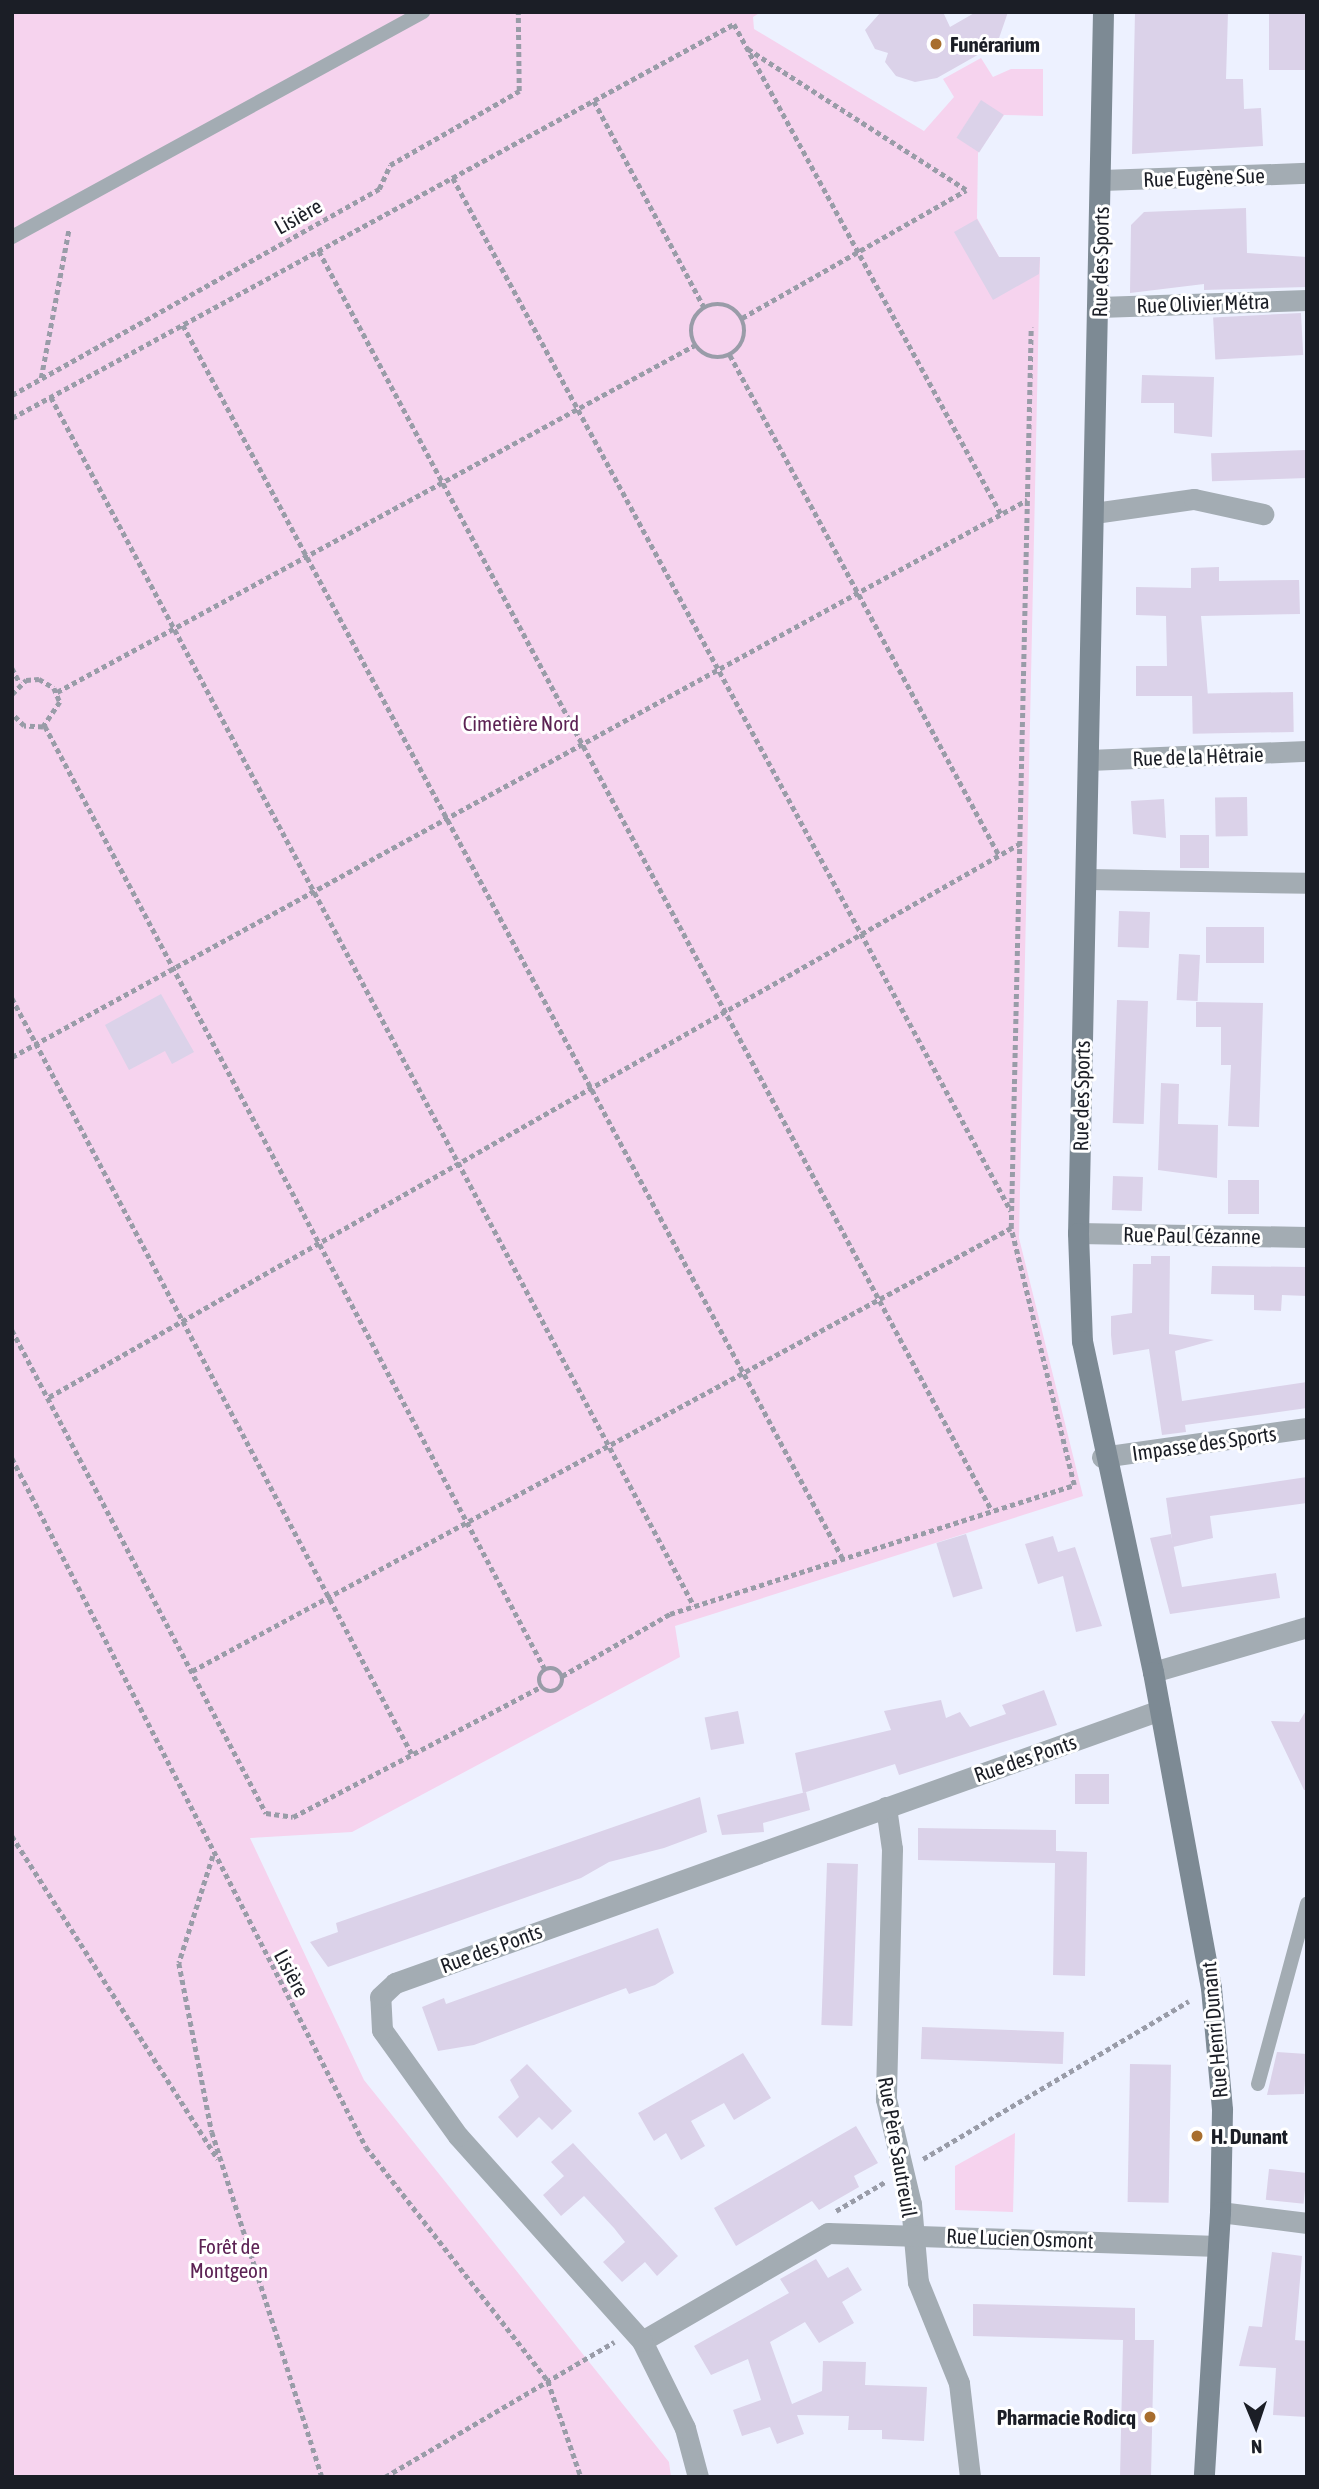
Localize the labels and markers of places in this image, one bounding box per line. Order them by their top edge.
place label: Funérarium [950,31,1040,57]
marker: Funérarium [928,36,944,52]
place label: H. Dunant [1211,2123,1288,2149]
marker: H. Dunant [1189,2128,1205,2144]
place label: Pharmacie Rodicq [997,2404,1136,2430]
marker: Pharmacie Rodicq [1142,2409,1158,2425]

